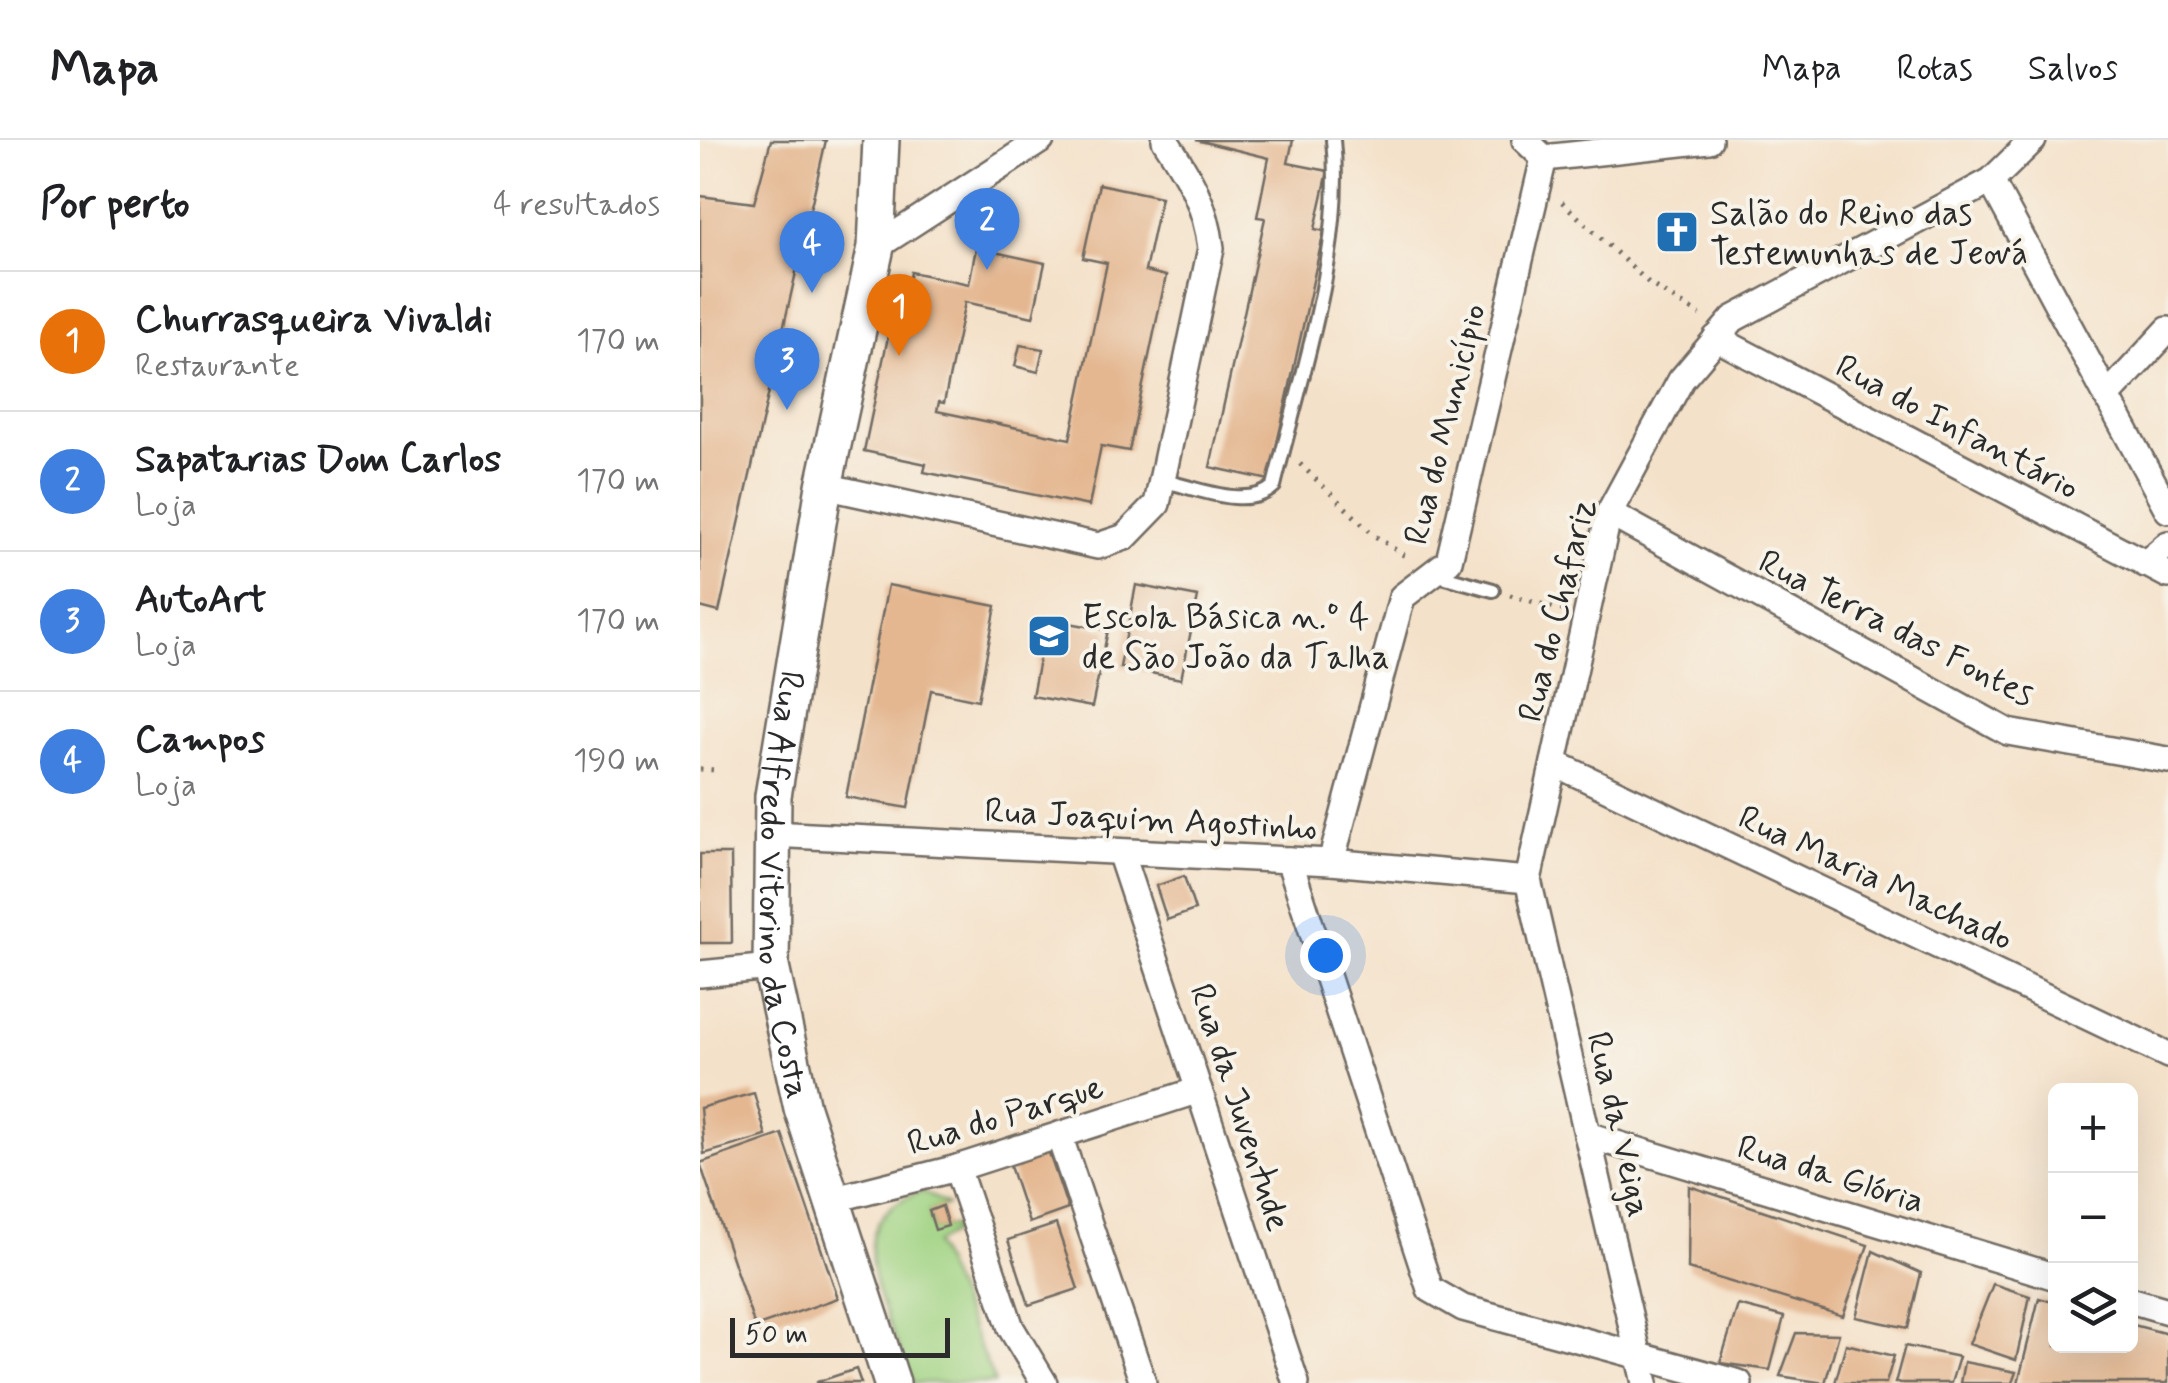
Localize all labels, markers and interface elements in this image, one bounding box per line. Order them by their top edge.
text: Mapa [50,38,159,101]
text: Mapa [1762,46,1842,92]
text: Rotas [1897,46,1973,92]
text: Salvos [2028,46,2118,92]
text: Por perto [40,178,190,233]
text: 4 resultados [493,184,660,226]
pin: 2 [954,188,1020,270]
place label: Salão do Reino das Testemunhas de Jeová [1710,191,2028,277]
church icon: Salão do Reino das Testemunhas de Jeová [1654,209,1700,255]
pin: 4 [780,210,844,293]
pin: 1 [866,274,932,356]
text: Churrasqueira Vivaldi [135,296,492,345]
street label: Rua do Município [1394,299,1498,550]
text: 1 [65,320,80,362]
text: 170 m [576,320,660,362]
pin: 3 [754,328,820,410]
street label: Rua do Infantário [1827,344,2087,511]
text: Restaurante [135,345,300,387]
text: Sapatarias Dom Carlos [135,436,501,485]
text: 2 [65,460,80,502]
text: 170 m [576,460,660,502]
text: Loja [135,485,197,527]
street label: Rua do Chafariz [1508,494,1608,727]
street label: Rua Terra das Fontes [1750,539,2042,718]
text: AutoArt [135,576,267,625]
place label: Escola Básica n.º 4 de São João da Talha [1082,595,1390,681]
text: 3 [65,600,80,642]
text: 170 m [576,600,660,642]
school or university icon: Escola Básica n.º 4 de São João da Talha [1026,613,1072,659]
text: Loja [135,625,197,667]
street label: Rua Alfredo Vitorino da Costa [746,667,820,1103]
text: Campos [135,716,265,765]
text: 4 [63,740,82,782]
text: 190 m [573,740,660,782]
text: Loja [135,765,197,807]
street label: Rua Joaquim Agostinho [983,788,1319,852]
street label: Rua Maria Machado [1731,795,2020,963]
your location [1300,930,1351,981]
street label: Rua da Juventude [1177,978,1301,1237]
street label: Rua da Veiga [1574,1027,1662,1222]
street label: Rua do Parque [902,1064,1109,1168]
map controls [2048,1083,2138,1353]
button: + [2048,1083,2138,1173]
street label: Rua da Glória [1731,1125,1929,1225]
button: − [2048,1173,2138,1263]
button: layers [2048,1263,2138,1353]
scale bar [730,1313,950,1358]
text: 50 m [745,1317,808,1354]

